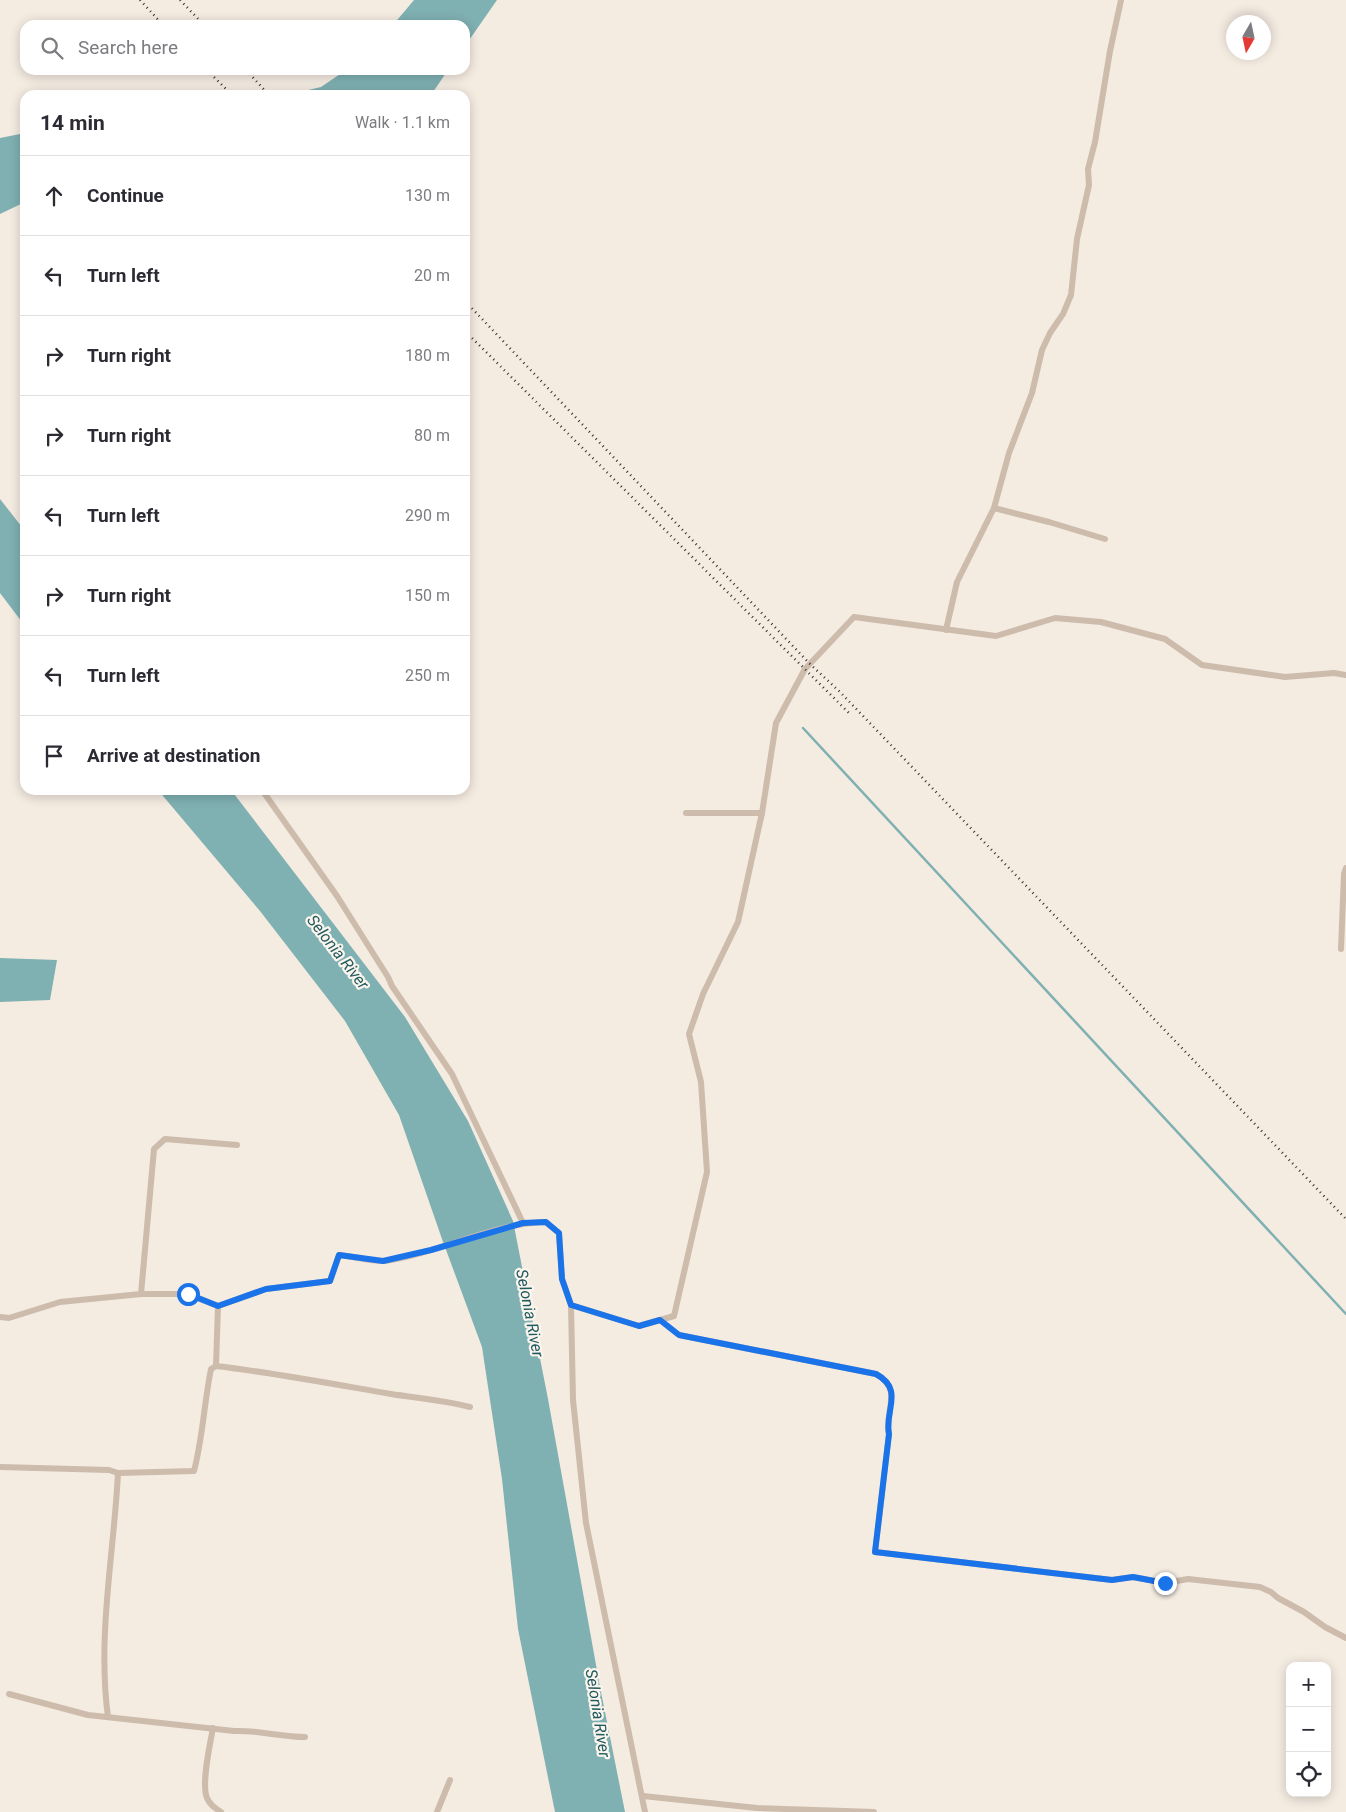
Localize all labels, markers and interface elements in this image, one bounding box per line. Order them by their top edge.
north arrow [1226,15,1271,60]
search box [20,20,470,75]
icon: search [38,34,66,62]
text: Search here [78,36,178,59]
text: 14 min [40,111,105,135]
text: Walk · 1.1 km [355,113,450,132]
icon: ahead [40,182,68,210]
text: Continue [87,184,164,207]
text: 130 m [405,186,450,205]
icon: left [40,262,68,290]
text: Turn left [87,264,160,287]
text: 20 m [414,266,450,285]
icon: right [40,342,68,370]
text: Turn right [87,344,171,367]
text: 180 m [405,346,450,365]
icon: right [40,422,68,450]
text: Turn right [87,424,171,447]
text: 80 m [414,426,450,445]
icon: left [40,502,68,530]
text: Turn left [87,504,160,527]
text: 290 m [405,506,450,525]
icon: right [40,582,68,610]
text: Turn right [87,584,171,607]
text: 150 m [405,586,450,605]
icon: left [40,662,68,690]
text: Turn left [87,664,160,687]
text: 250 m [405,666,450,685]
icon: arrive [40,742,68,770]
text: Arrive at destination [87,744,260,767]
water label: Selonia River [303,911,373,994]
water label: Selonia River [512,1267,548,1359]
route start [177,1283,200,1306]
route end [1154,1572,1177,1595]
map controls [1286,1662,1331,1797]
button: + [1286,1662,1331,1707]
water label: Selonia River [582,1668,614,1759]
button: − [1286,1707,1331,1752]
button: locate [1286,1752,1331,1797]

